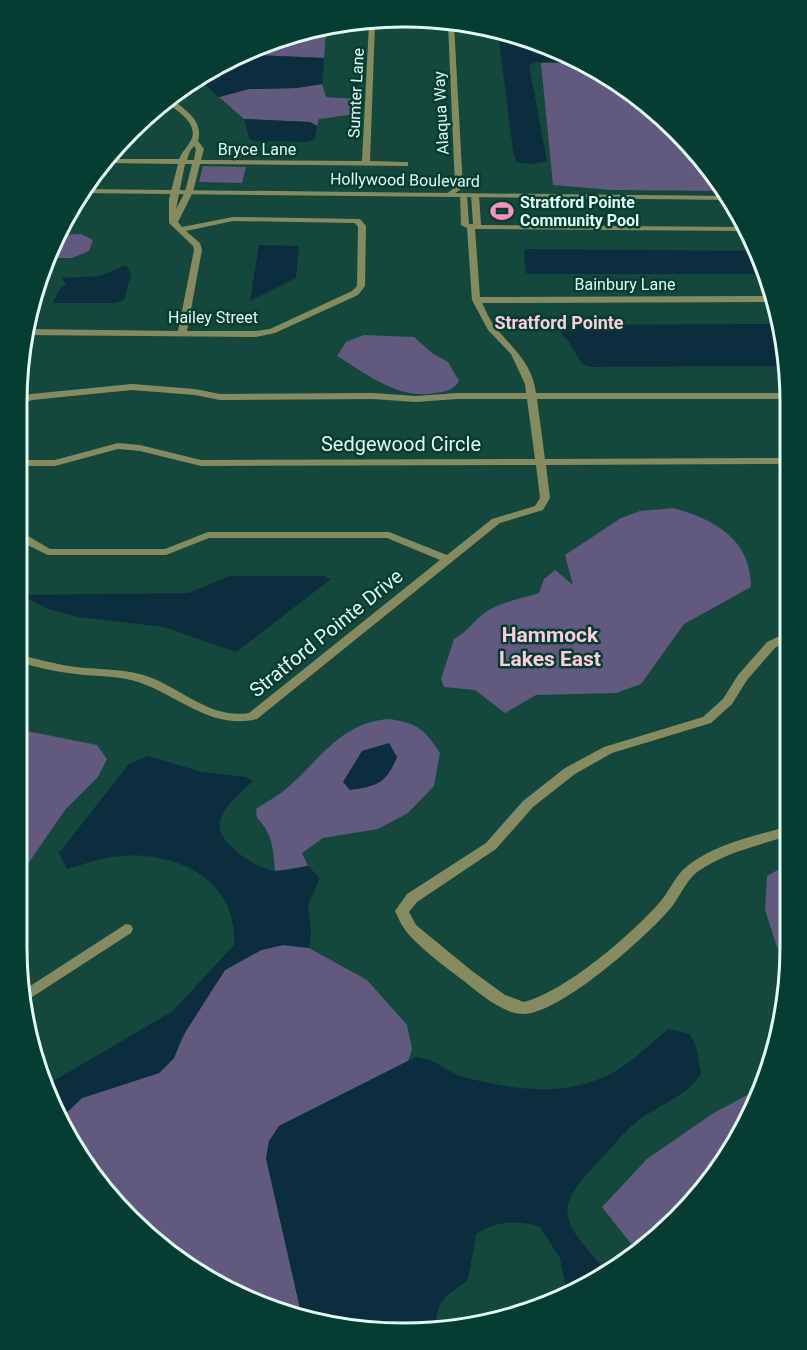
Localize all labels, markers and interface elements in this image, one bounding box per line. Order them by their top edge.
street label: Sumter Lane [344,48,368,138]
street label: Alaqua Way [429,70,453,155]
street label: Bryce Lane [218,140,296,159]
street label: Hollywood Boulevard [330,169,480,191]
place label: Stratford Pointe Community Pool [520,193,639,230]
sports icon: Stratford Pointe Community Pool [489,198,515,224]
street label: Bainbury Lane [575,275,675,294]
street label: Hailey Street [168,308,258,327]
district label: Stratford Pointe [494,312,624,333]
street label: Sedgewood Circle [321,432,481,456]
street label: Stratford Pointe Drive [245,564,407,702]
district label: Hammock Lakes East [499,623,601,671]

